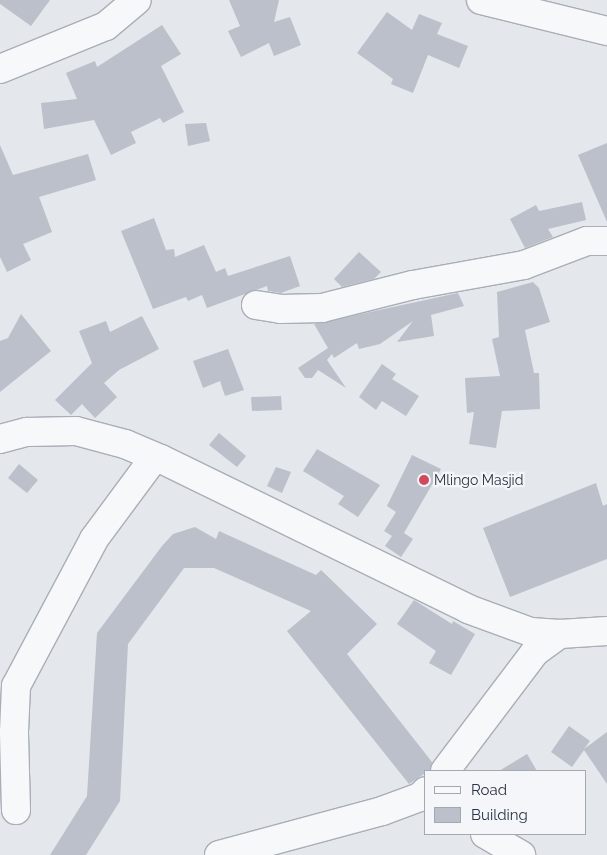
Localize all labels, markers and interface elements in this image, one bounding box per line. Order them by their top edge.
place label: Mlingo Masjid [434,472,523,488]
marker: Mlingo Masjid [418,474,430,486]
legend [424,770,587,835]
text: Road [471,781,507,799]
text: Building [471,806,528,824]

